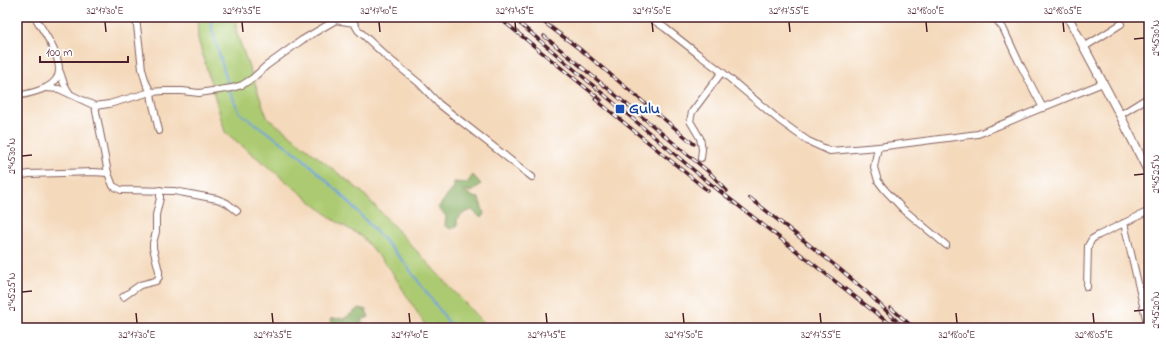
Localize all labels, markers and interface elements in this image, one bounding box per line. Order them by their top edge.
text: 32°17'30"E [87,4,123,19]
text: 32°17'35"E [223,4,261,19]
text: 32°17'40"E [361,4,397,19]
text: 32°17'45"E [496,4,534,19]
text: 32°17'50"E [633,4,671,19]
text: 32°17'55"E [769,4,809,19]
text: 32°18'00"E [908,4,944,19]
text: 32°18'05"E [1044,4,1082,19]
text: 2°45'30"N [1149,20,1164,56]
scale bar [40,38,128,64]
text: 100 m [46,44,73,62]
place label: Gulu [629,97,660,121]
marker: Gulu [614,103,626,115]
text: 2°45'30"N [5,138,20,174]
text: 2°45'25"N [1149,155,1164,193]
text: 2°45'25"N [5,273,20,311]
text: 2°45'20"N [1149,291,1164,328]
text: 32°17'30"E [119,328,155,343]
text: 32°17'35"E [254,328,292,343]
text: 32°17'40"E [392,328,428,343]
text: 32°17'45"E [528,328,566,343]
text: 32°17'50"E [665,328,703,343]
text: 32°17'55"E [801,328,841,343]
text: 32°18'00"E [939,328,975,343]
text: 32°18'05"E [1075,328,1113,343]

